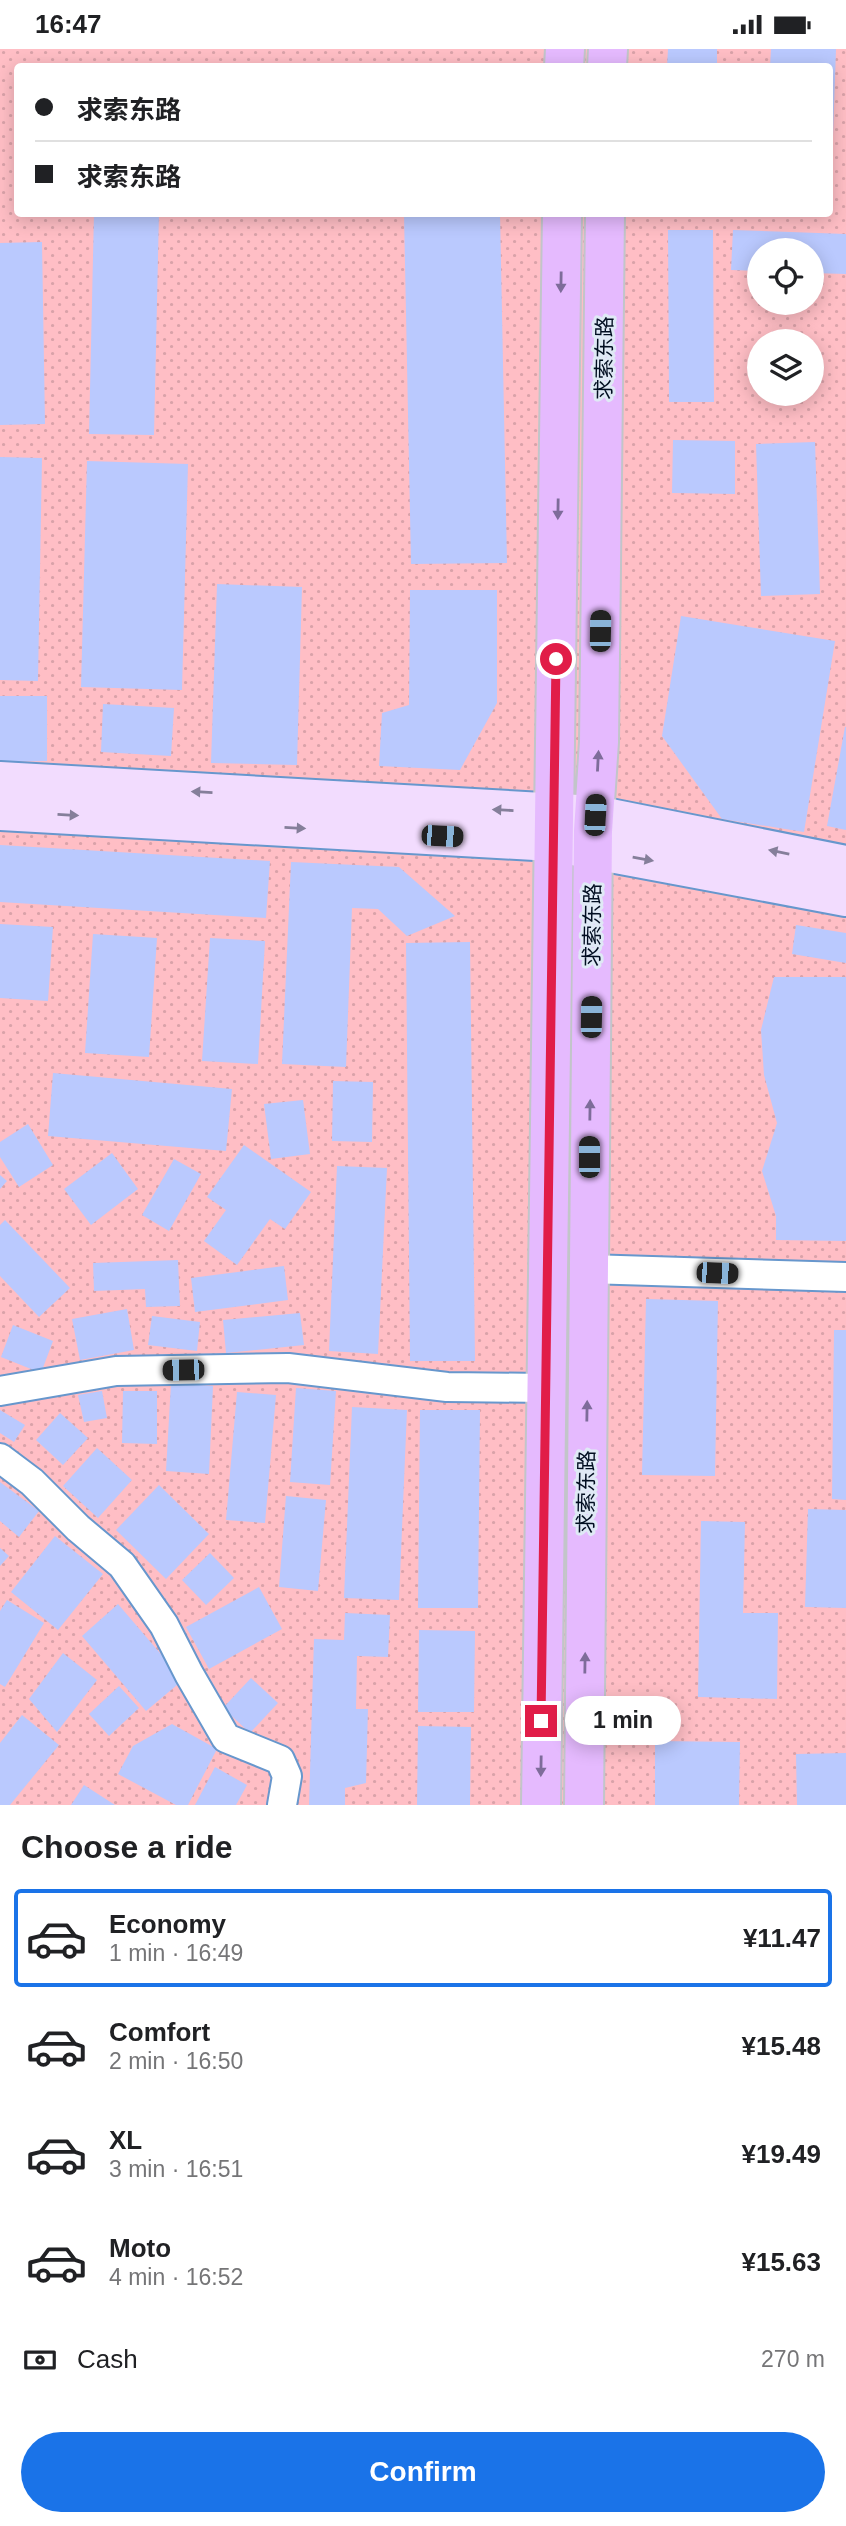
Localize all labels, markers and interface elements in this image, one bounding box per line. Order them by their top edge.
text: 16:47 [35,9,102,39]
text: 求索东路 [77,95,181,125]
text: 求索东路 [77,162,181,192]
map controls [747,238,824,406]
button: locate [747,238,824,315]
one-way arrow [556,271,567,293]
street label: 求索东路 [592,316,616,400]
button: layers [747,329,824,406]
one-way arrow [552,498,564,520]
car [590,610,611,652]
route start [540,643,572,675]
one-way arrow [593,749,604,771]
one-way arrow [191,787,213,798]
car [584,793,607,837]
one-way arrow [491,804,513,815]
one-way arrow [57,809,79,820]
one-way arrow [284,822,306,833]
car [421,824,464,848]
one-way arrow [768,846,790,857]
one-way arrow [632,854,654,865]
street label: 求索东路 [580,883,604,967]
car [581,996,602,1038]
one-way arrow [584,1099,596,1121]
car [579,1136,600,1178]
car [696,1262,739,1284]
car [162,1359,205,1381]
one-way arrow [581,1400,593,1422]
street label: 求索东路 [574,1450,598,1534]
one-way arrow [579,1652,591,1674]
callout: 1 min [566,1697,681,1745]
route end [525,1705,557,1737]
text: 1 min [593,1707,653,1733]
one-way arrow [535,1755,547,1777]
text: Choose a ride [21,1829,233,1865]
icon: car [25,1907,88,1970]
text: Economy [109,1909,226,1939]
text: ¥11.47 [743,1923,821,1953]
text: 1 min · 16:49 [109,1940,243,1966]
icon: car [25,2015,88,2078]
text: Comfort [109,2017,210,2047]
text: ¥15.48 [741,2031,821,2061]
text: 2 min · 16:50 [109,2048,243,2074]
icon: car [25,2123,88,2186]
text: XL [109,2125,142,2155]
text: ¥19.49 [741,2139,821,2169]
text: 3 min · 16:51 [109,2156,243,2182]
icon: car [25,2231,88,2294]
text: Moto [109,2233,171,2263]
text: ¥15.63 [741,2247,821,2277]
text: 4 min · 16:52 [109,2264,243,2290]
icon: cash [21,2341,59,2379]
text: Cash [77,2344,138,2374]
text: 270 m [761,2346,825,2372]
button: Confirm [21,2432,825,2512]

